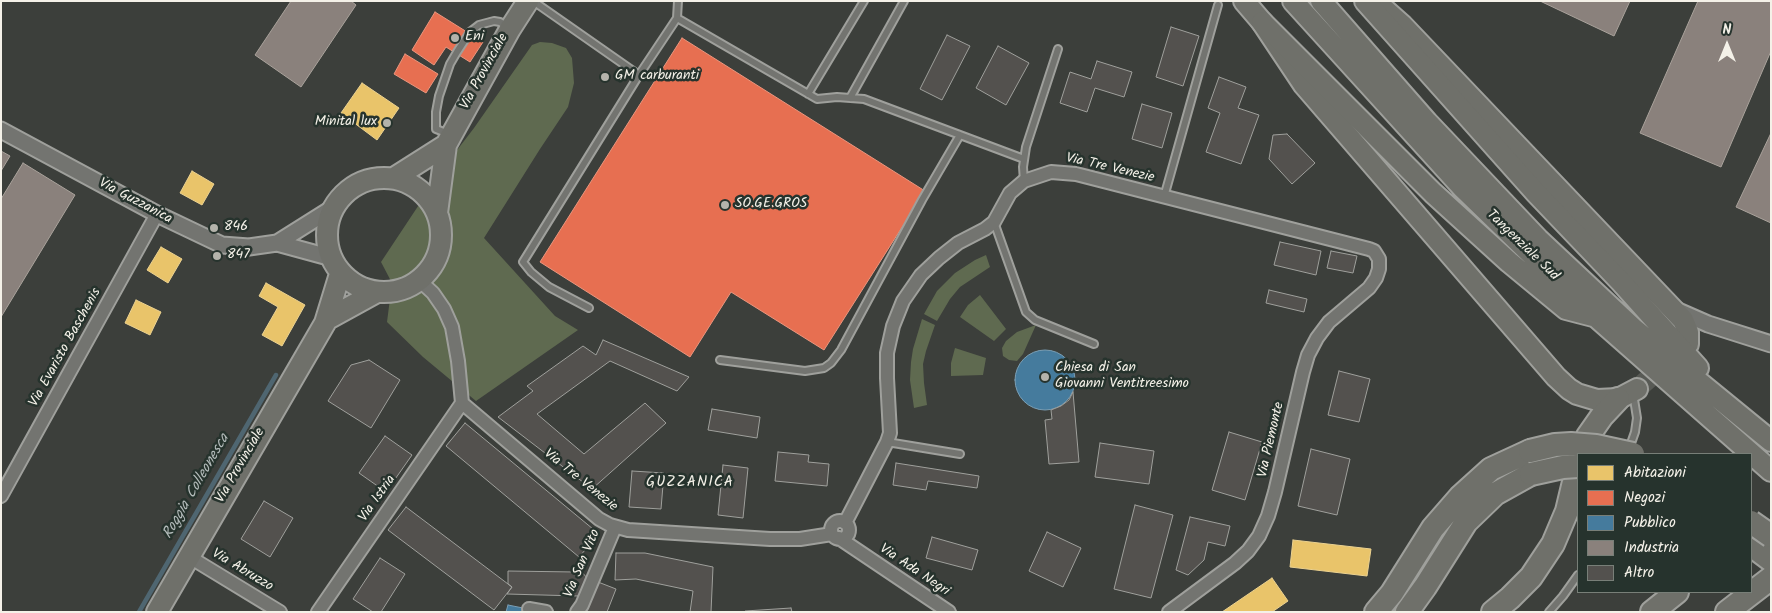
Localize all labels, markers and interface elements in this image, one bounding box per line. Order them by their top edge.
text: N [1723,19,1731,41]
north arrow [1702,20,1752,70]
place label: Eni [465,30,484,46]
street label: Via Provinciale [457,31,513,113]
marker: Eni [449,32,461,44]
place label: GM carburanti [615,69,699,85]
marker: GM carburanti [599,71,611,83]
place label: Minital lux [315,115,377,131]
marker: Minital lux [381,117,393,129]
street label: Via Tre Venezie [1064,151,1156,187]
street label: Via Guzzanica [95,176,175,228]
place label: SO.GE.GROS [735,197,807,213]
marker: SO.GE.GROS [719,199,731,211]
street label: Tangenziale Sud [1482,207,1562,285]
place label: 846 [224,220,248,236]
marker: 846 [208,222,220,234]
place label: 847 [227,248,250,264]
marker: 847 [211,250,223,262]
street label: Via Evaristo Baschenis [26,286,106,410]
place label: Chiesa di San Giovanni Ventitreesimo [1055,361,1189,394]
marker: Chiesa di San Giovanni Ventitreesimo [1039,371,1051,383]
street label: Via Piemonte [1255,401,1289,479]
street label: Via Provinciale [213,425,269,507]
water label: Roggia Colleonesca [160,431,234,543]
street label: Via Tre Venezie [540,446,620,516]
legend [1577,453,1752,593]
text: Abitazioni [1624,461,1686,485]
street label: Via Istria [356,472,400,526]
district label: GUZZANICA [645,474,735,492]
text: Negozi [1624,486,1665,510]
text: Pubblico [1624,511,1676,535]
street label: Via San Vito [561,527,605,601]
text: Industria [1624,536,1679,560]
street label: Via Ada Negri [876,541,952,601]
street label: Via Abruzzo [208,546,276,596]
text: Altro [1624,561,1654,585]

